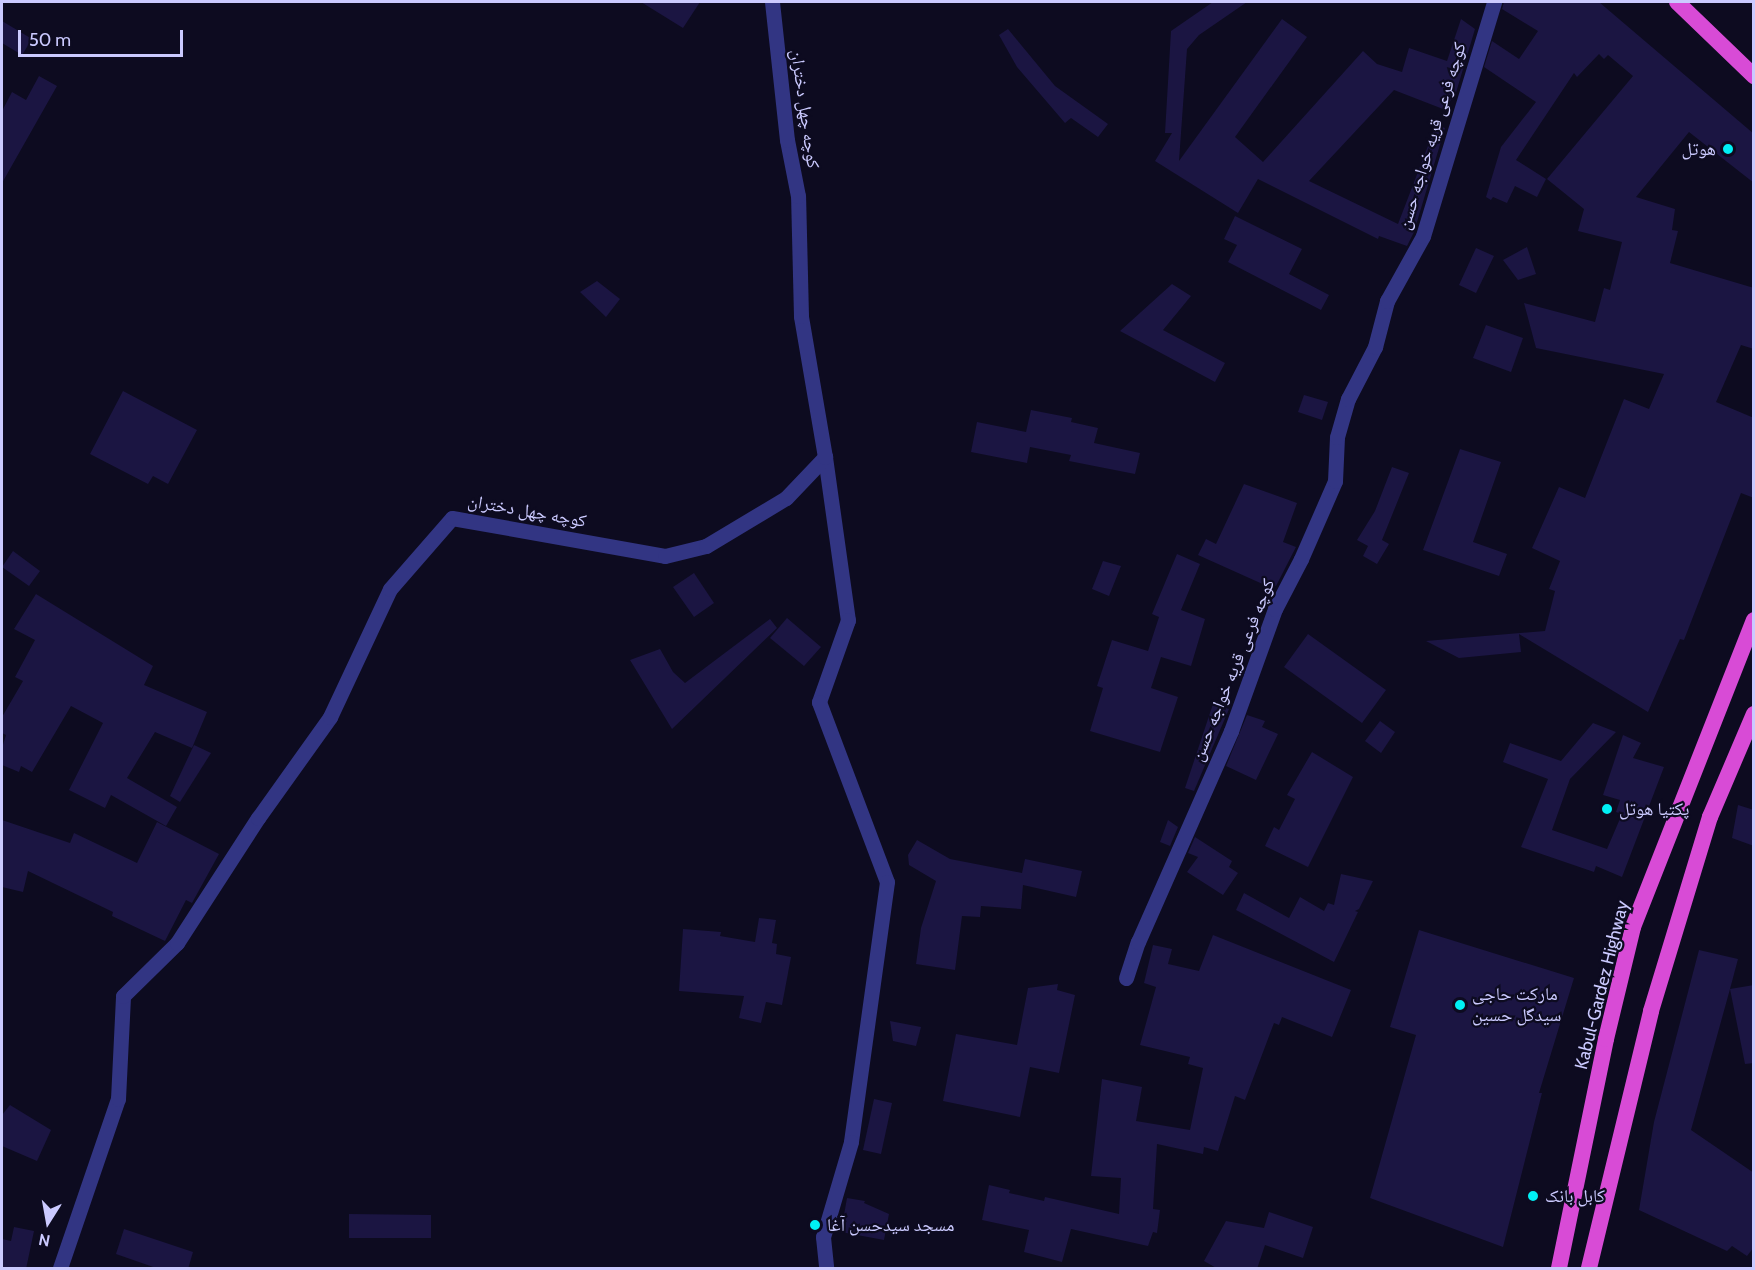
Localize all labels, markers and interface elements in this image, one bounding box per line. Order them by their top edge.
scale bar [21,18,186,56]
text: 50 m [29,29,71,51]
street label: کوچه فرعی قریه خواجه حسن [1393,40,1471,232]
street label: کوچه چهل دختران [786,48,824,170]
place label: هوتل [1682,138,1716,160]
marker: هوتل [1721,142,1735,156]
street label: کوچه چهل دختران [466,490,588,532]
street label: کوچه فرعی قریه خواجه حسن [1187,576,1279,764]
place label: پکتیا هوتل [1619,798,1689,820]
marker: پکتیا هوتل [1600,802,1614,816]
street label: Kabul-Gardez Highway [1571,898,1633,1072]
place label: مارکت حاجی سیدگل حسین [1472,984,1561,1026]
marker: مارکت حاجی سیدگل حسین [1453,998,1467,1012]
place label: کابل بانک [1545,1185,1605,1207]
marker: کابل بانک [1526,1189,1540,1203]
north arrow [18,1192,78,1252]
place label: مسجد سیدحسن آغا [827,1214,954,1236]
marker: مسجد سیدحسن آغا [808,1218,822,1232]
text: N [37,1230,52,1251]

